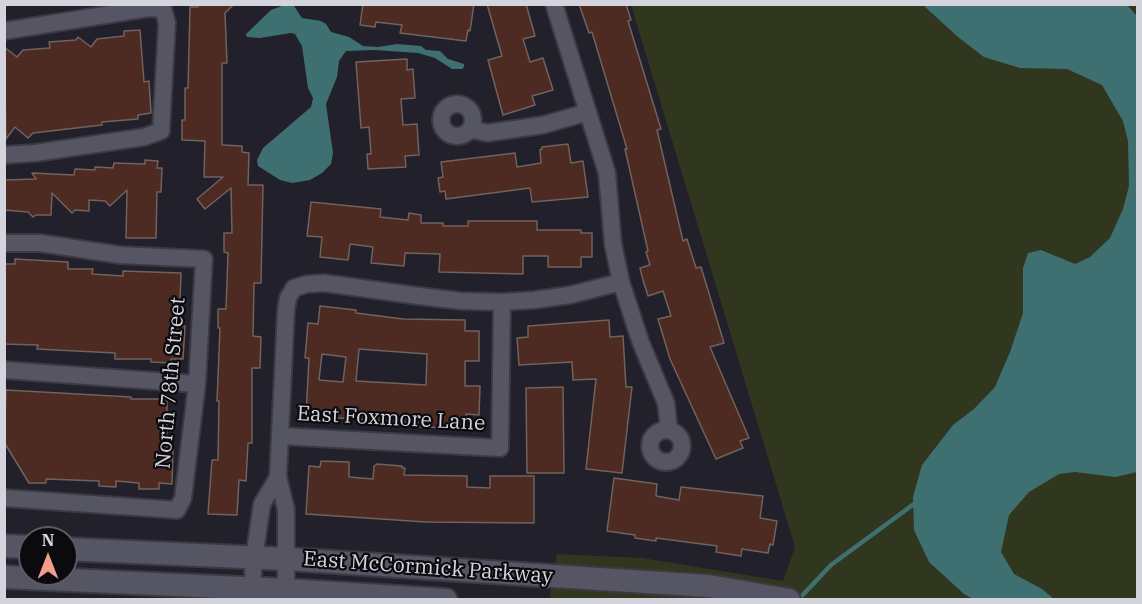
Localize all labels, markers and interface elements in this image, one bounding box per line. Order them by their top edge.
street label: North 78th Street [151,296,191,470]
street label: East Foxmore Lane [296,401,486,437]
north arrow [18,526,78,586]
text: N [42,530,54,550]
street label: East McCormick Parkway [302,547,554,589]

